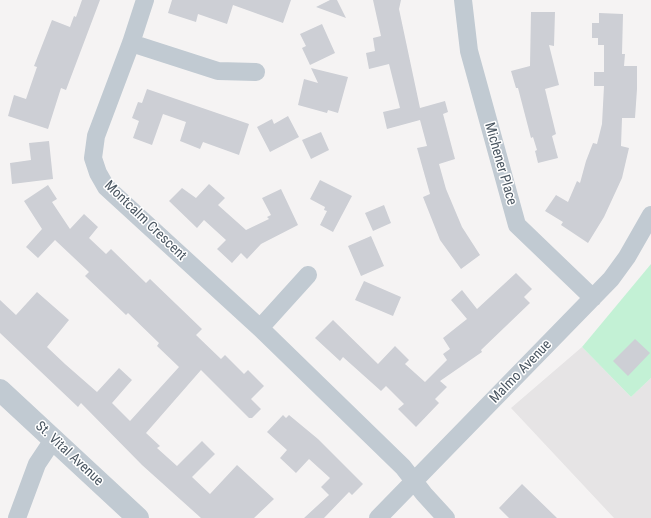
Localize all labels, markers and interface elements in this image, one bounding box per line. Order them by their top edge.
street label: Michener Place [480,121,520,207]
street label: Montcalm Crescent [100,178,190,264]
street label: Malmo Avenue [487,337,555,407]
street label: St. Vital Avenue [31,418,107,490]

